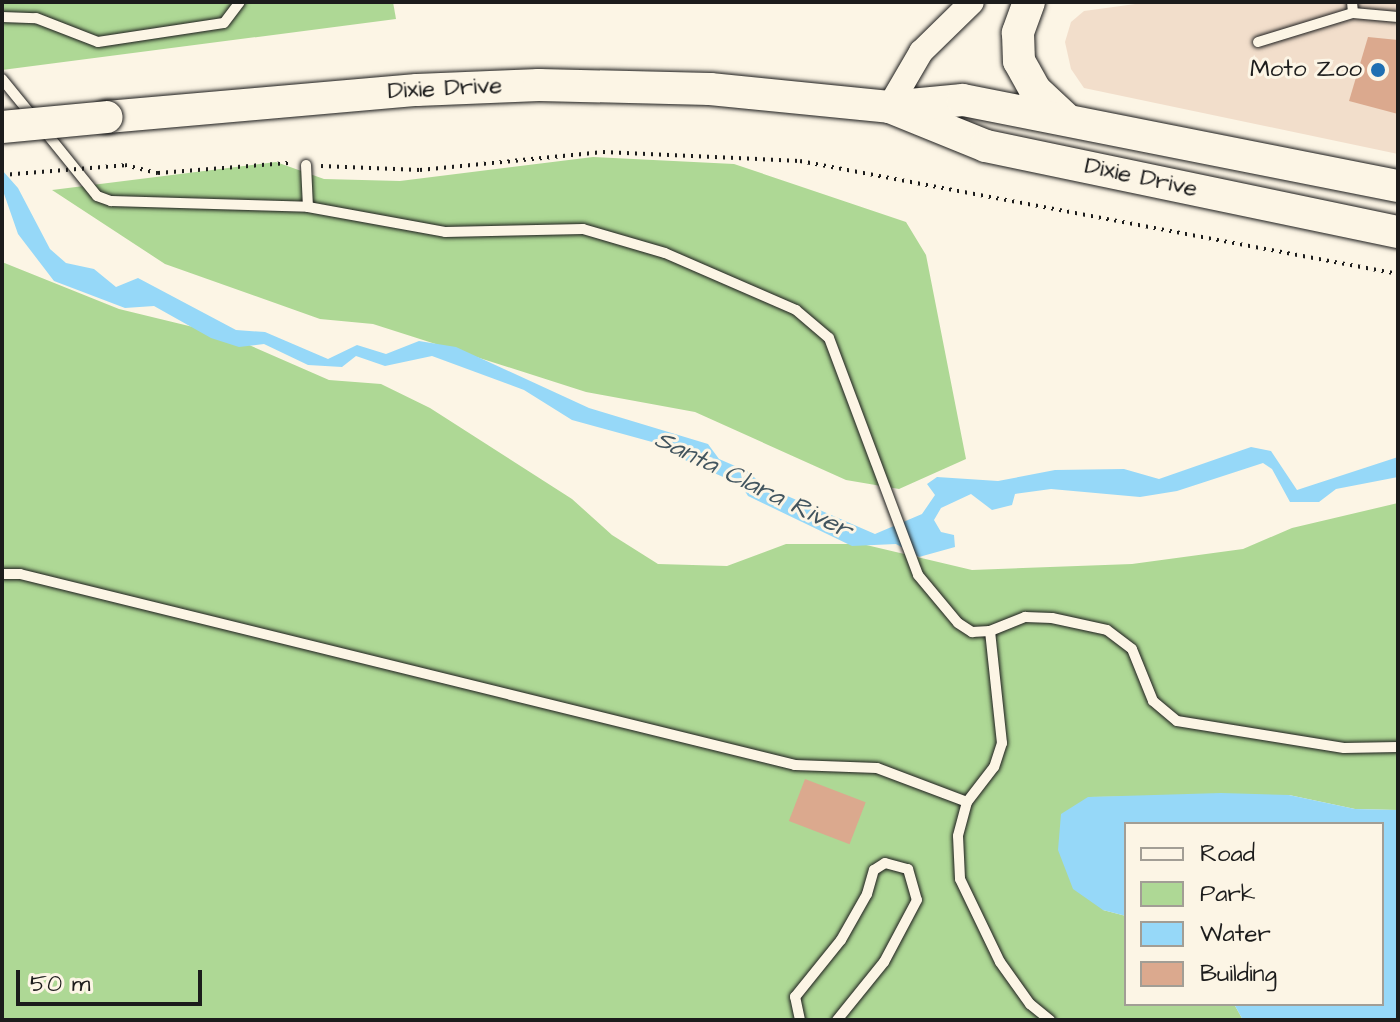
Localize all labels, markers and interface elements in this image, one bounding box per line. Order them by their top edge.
place label: Moto Zoo [1250,56,1362,84]
marker: Moto Zoo [1369,61,1387,79]
street label: Dixie Drive [387,72,503,106]
street label: Dixie Drive [1082,152,1200,204]
water label: Santa Clara River [649,424,857,546]
legend [1124,822,1384,1006]
text: Road [1200,837,1255,871]
text: Park [1200,877,1256,911]
text: Water [1200,917,1271,951]
scale bar [20,954,206,1004]
text: Building [1200,957,1277,991]
text: 50 m [30,967,90,1001]

